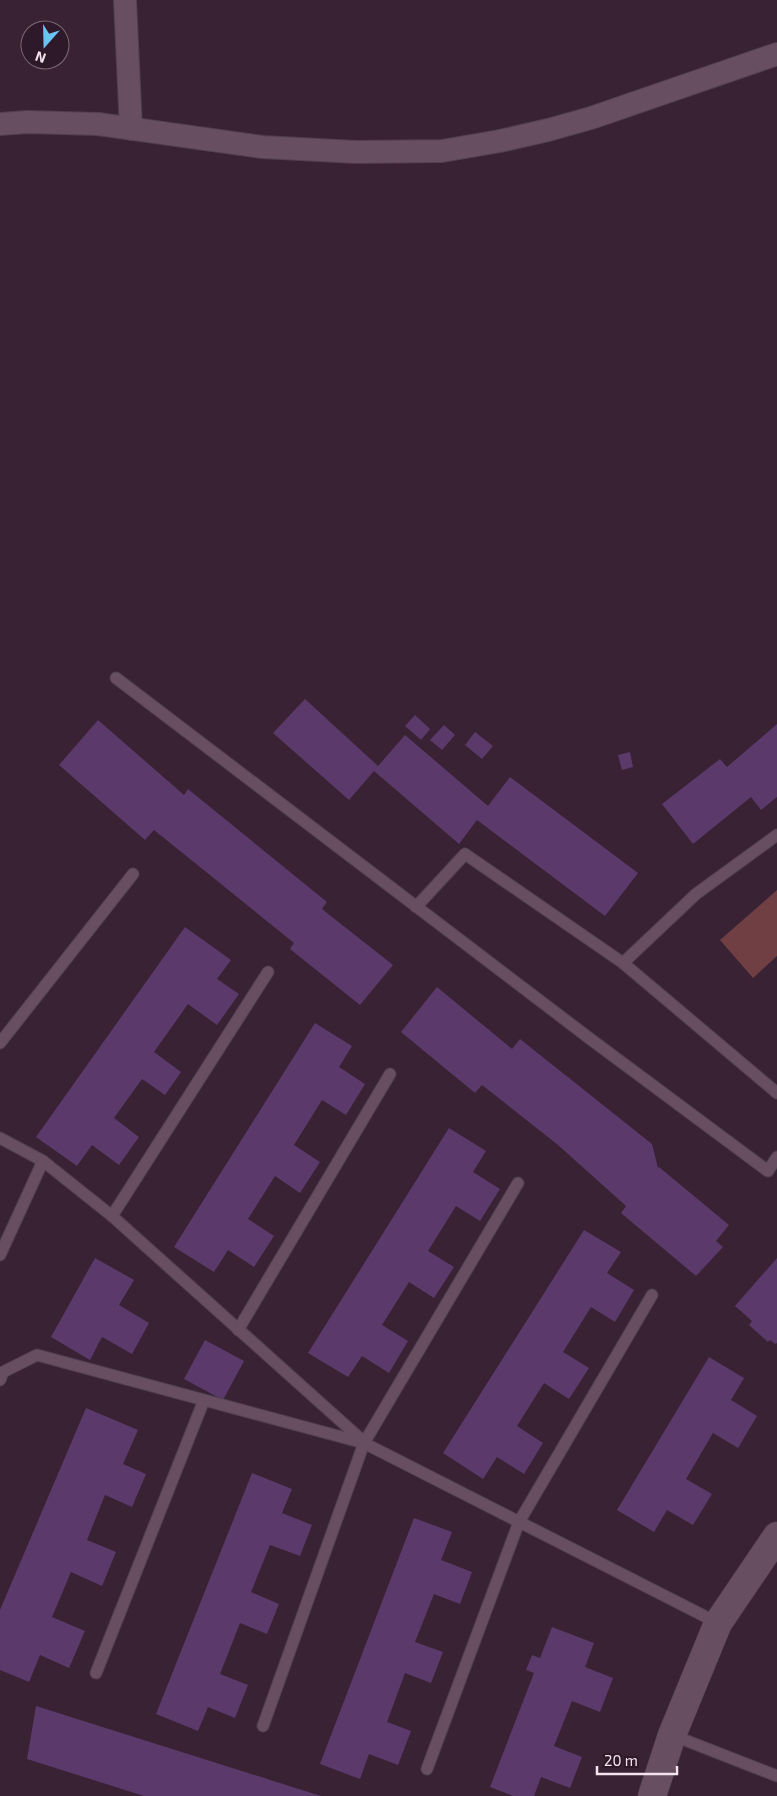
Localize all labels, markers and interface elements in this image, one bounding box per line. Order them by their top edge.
north arrow [20,20,70,70]
text: N [33,48,48,67]
scale bar [597,1744,677,1776]
text: 20 m [604,1751,638,1769]

